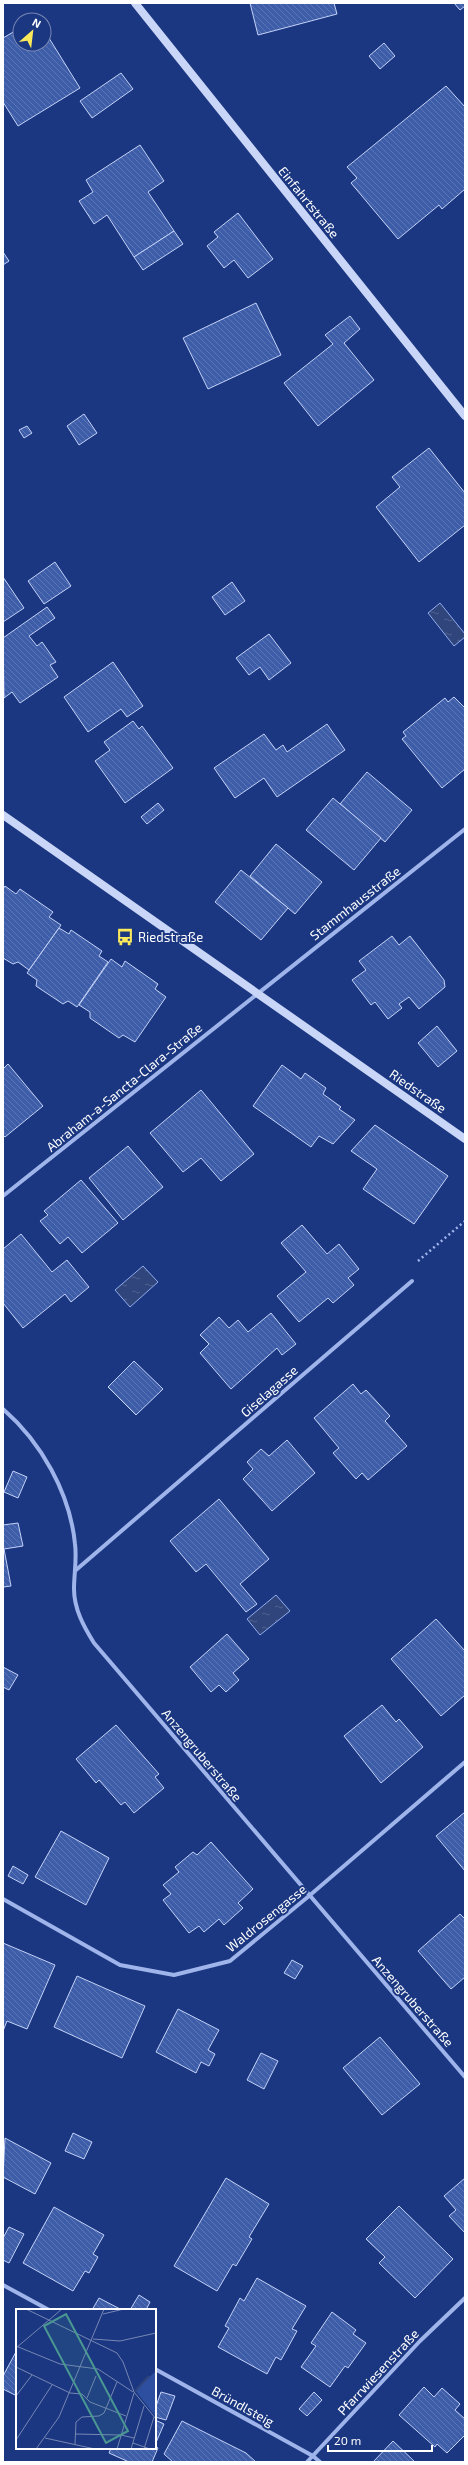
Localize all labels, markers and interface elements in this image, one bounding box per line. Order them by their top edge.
north arrow [12,12,52,52]
text: N [30,15,44,30]
street label: Einfahrtstraße [275,163,343,241]
street label: Stammhausstraße [307,863,403,943]
bus stop icon: Riedstraße [115,927,135,947]
place label: Riedstraße [138,929,203,945]
street label: Abraham-a-Sancta-Clara-Straße [43,1019,205,1155]
street label: Riedstraße [387,1066,449,1116]
street label: Giselagasse [237,1362,301,1420]
street label: Anzengruberstraße [159,1705,245,1805]
street label: Waldrosengasse [223,1881,309,1955]
street label: Anzengruberstraße [369,1952,457,2050]
inset map [16,2309,156,2449]
street label: Pfarrwiesenstraße [334,2326,422,2418]
street label: Bründlsteig [209,2382,277,2430]
scale bar [328,2427,432,2453]
text: 20 m [334,2433,361,2447]

